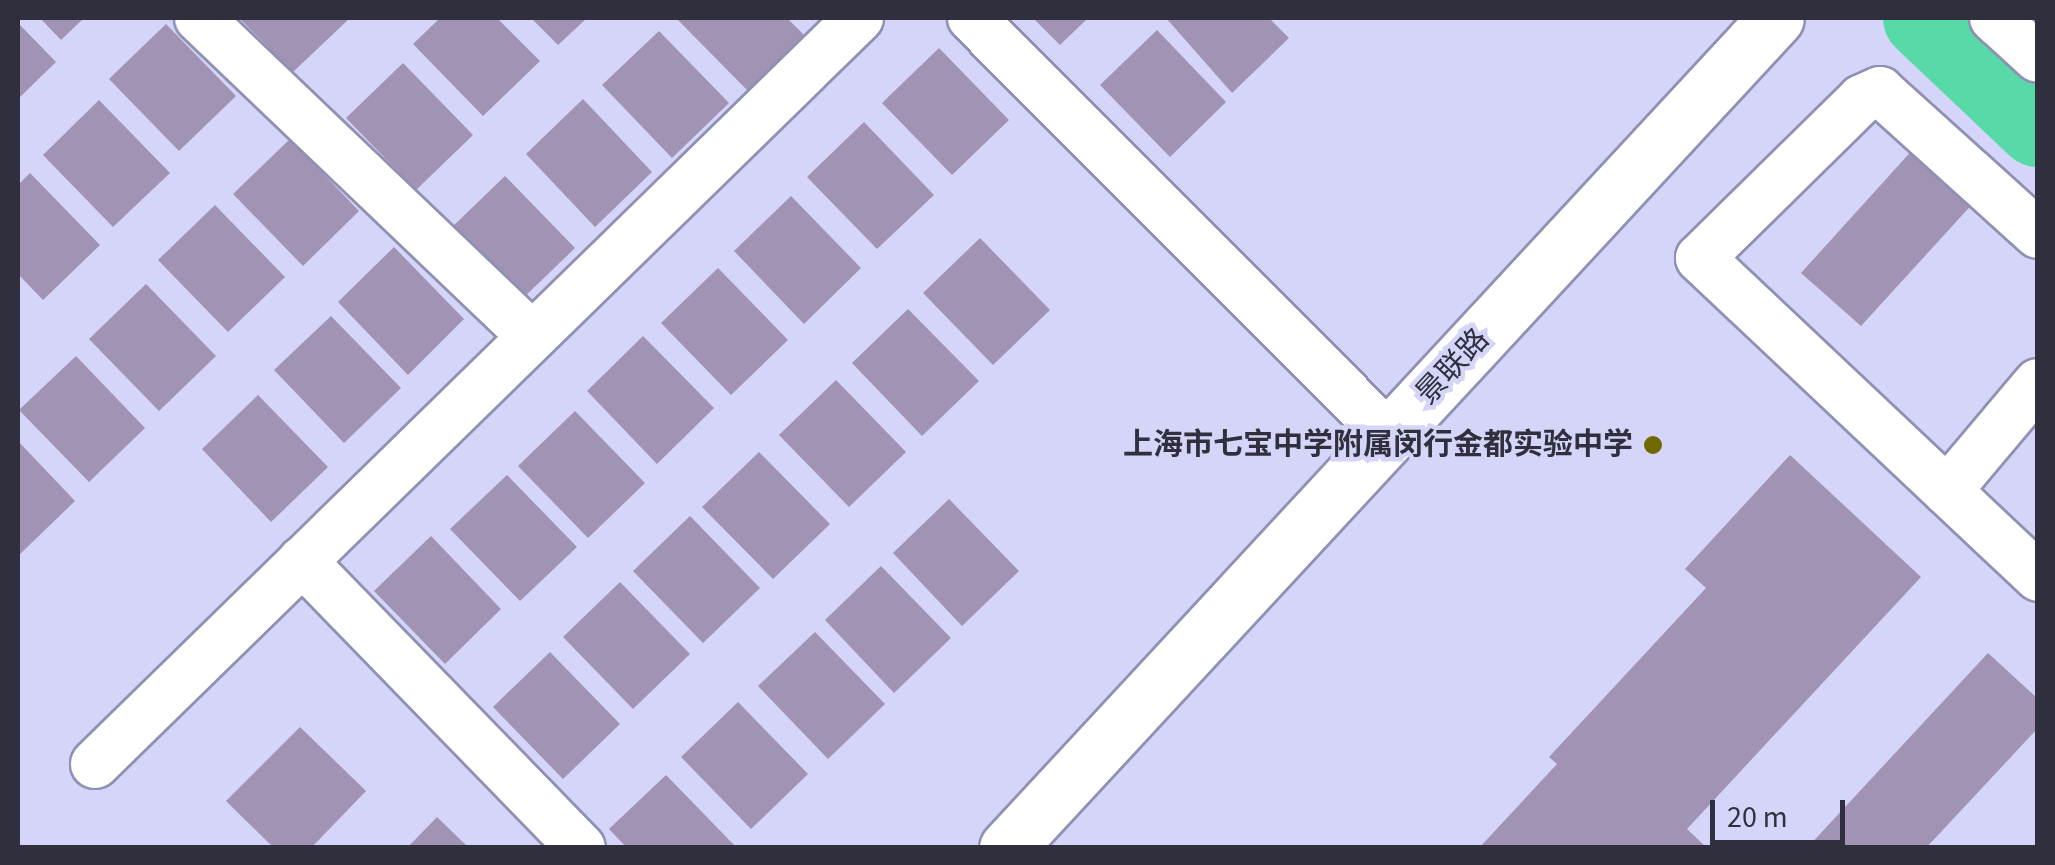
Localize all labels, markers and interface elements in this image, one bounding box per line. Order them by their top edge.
street label: 景联路 [1409,322,1497,412]
place label: 上海市七宝中学附属闵行金都实验中学 [1123,427,1633,463]
marker: 上海市七宝中学附属闵行金都实验中学 [1642,434,1664,456]
scale bar [1715,780,1850,842]
text: 20 m [1727,796,1788,839]

